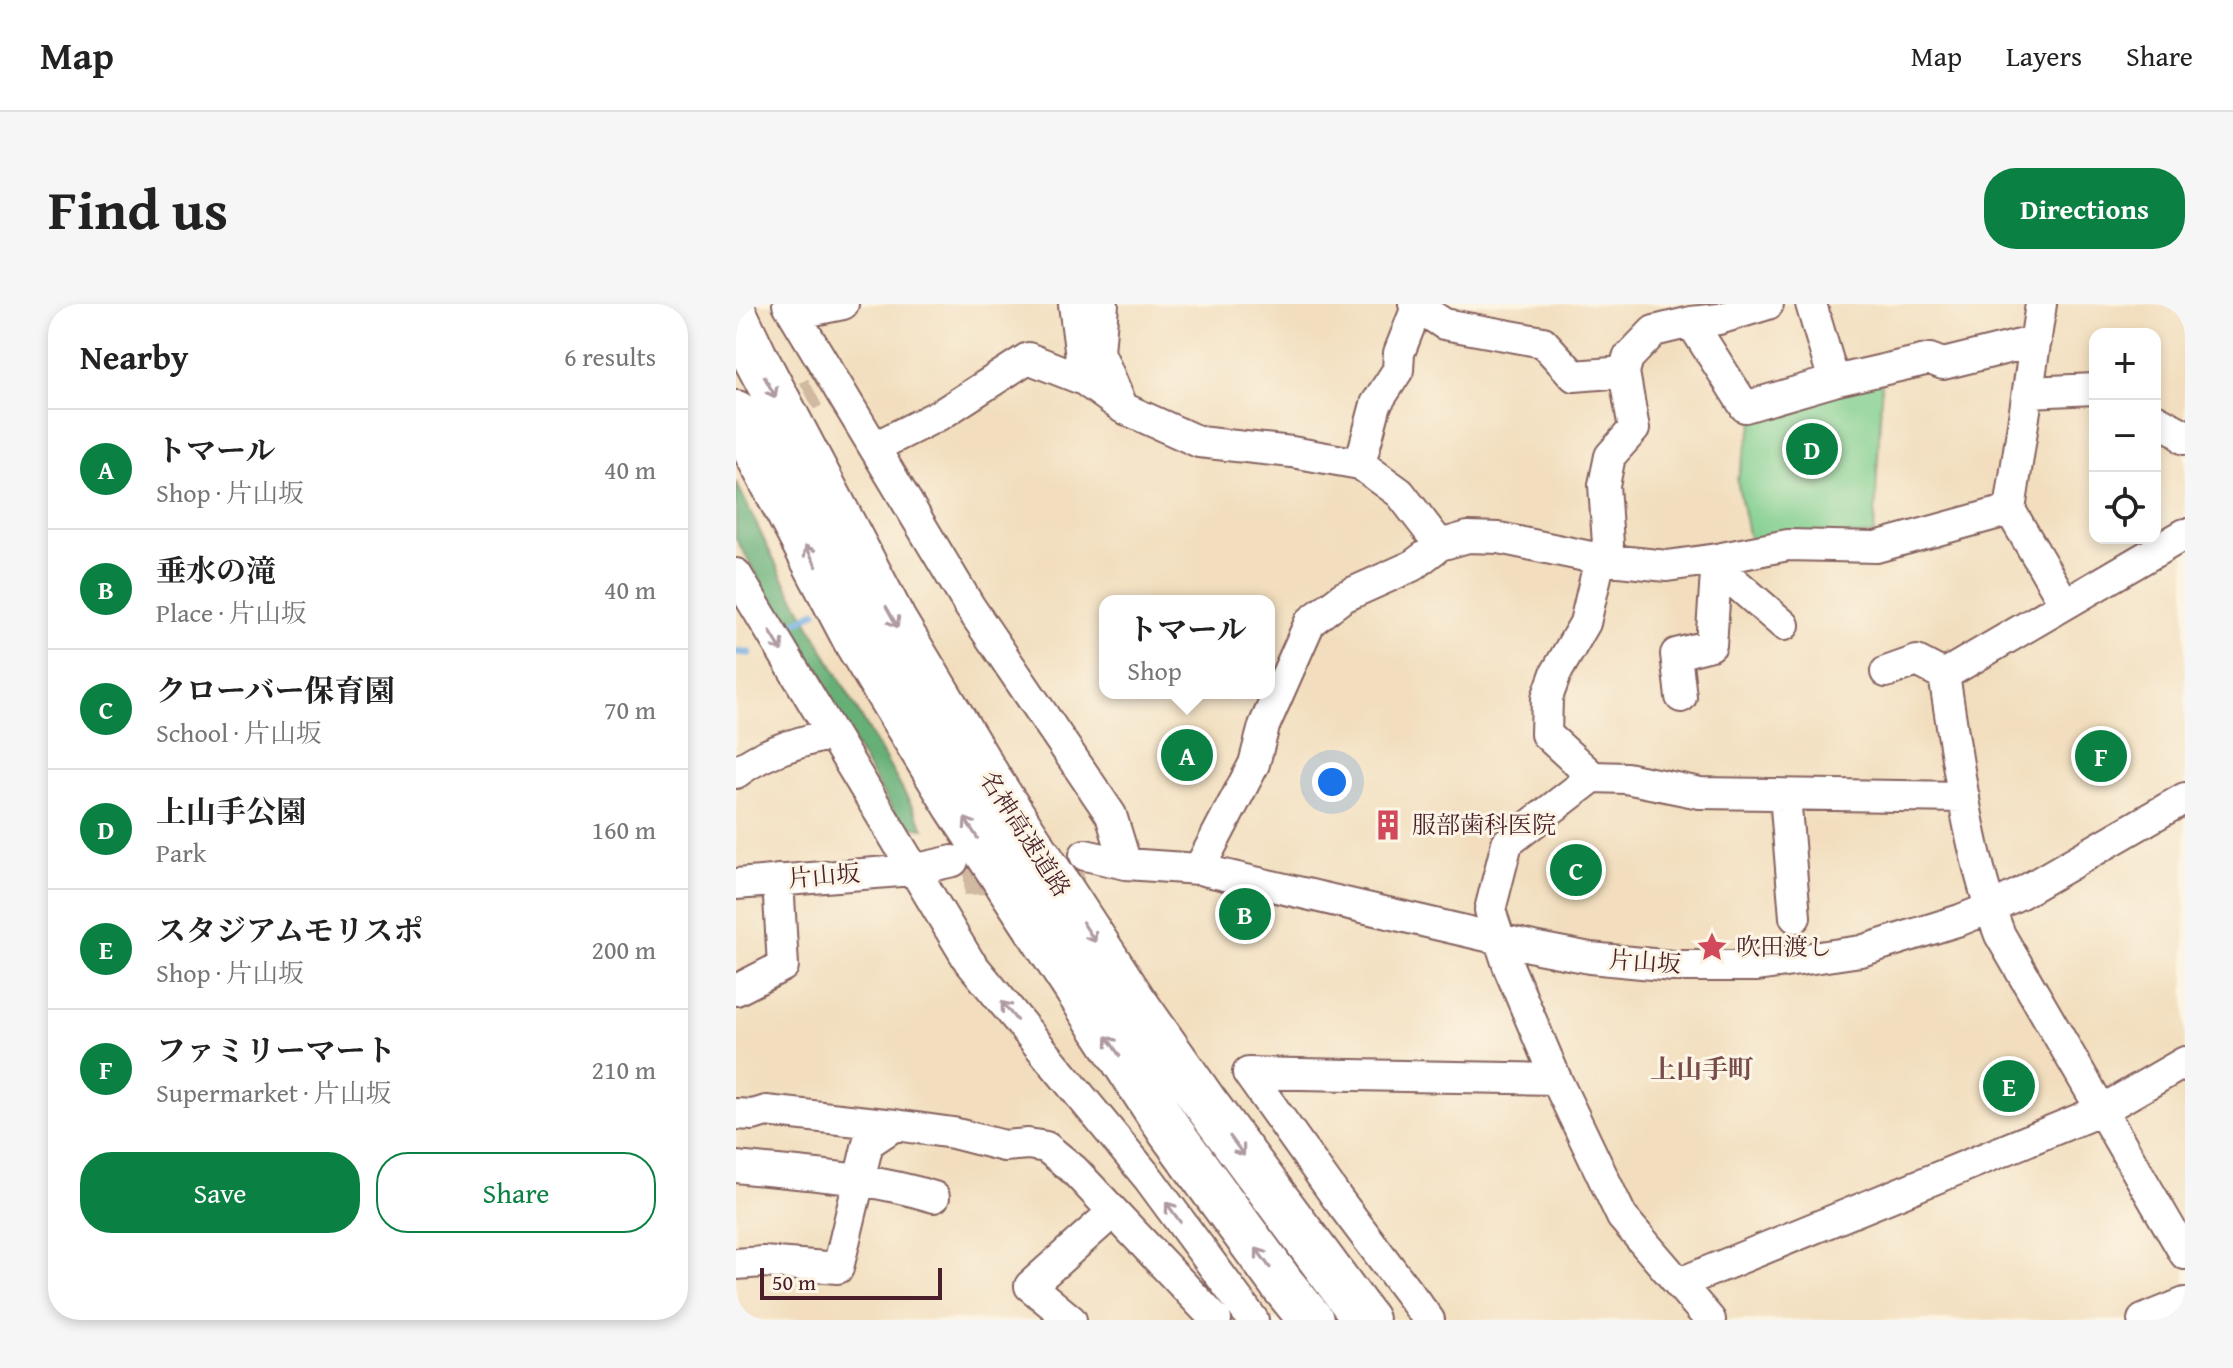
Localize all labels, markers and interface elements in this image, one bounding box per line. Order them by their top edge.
text: Map [40,27,114,83]
text: Map [1911,35,1962,76]
text: Layers [2006,35,2082,76]
text: Share [2126,35,2193,76]
text: Find us [48,167,228,250]
button: Directions [1984,168,2185,249]
map controls [2089,328,2161,544]
button: + [2089,328,2161,400]
text: Nearby [80,332,189,381]
text: 6 results [564,337,656,376]
one-way arrow [763,374,779,398]
button: − [2089,400,2161,472]
pin: D [1786,419,1838,479]
text: トマール [156,428,275,472]
text: A [98,450,114,489]
text: 40 m [604,450,656,489]
button: locate [2089,472,2161,544]
text: Shop · 片山坂 [156,473,304,512]
one-way arrow [803,544,819,568]
text: 垂水の滝 [156,548,276,592]
text: B [98,570,114,609]
text: 40 m [604,570,656,609]
text: Place · 片山坂 [156,593,307,632]
popup [1099,595,1275,699]
one-way arrow [884,604,900,628]
text: トマール [1127,607,1247,651]
one-way arrow [768,629,784,652]
text: Shop [1127,651,1182,690]
text: クローバー保育園 [156,668,395,712]
text: C [99,690,113,729]
text: 70 m [604,690,656,729]
text: School · 片山坂 [156,713,322,752]
pin: A [1161,725,1213,785]
pin: F [2075,726,2127,786]
your location [1312,762,1352,802]
street label: 名神高速道路 [972,764,1079,904]
text: 上山手公園 [156,789,306,833]
place label: 服部歯科医院 [1412,807,1556,842]
building icon: 服部歯科医院 [1371,808,1405,842]
text: D [98,810,114,849]
text: 160 m [591,810,656,849]
one-way arrow [963,817,979,840]
text: Park [156,833,206,872]
pin: C [1550,840,1602,900]
street label: 片山坂 [787,855,861,896]
pin: B [1219,884,1271,944]
text: スタジアムモリスポ [156,908,423,952]
one-way arrow [1081,920,1097,943]
place label: 吹田渡し [1736,929,1832,964]
text: E [99,930,113,969]
text: 200 m [591,930,656,969]
place icon: 吹田渡し [1695,930,1729,964]
street label: 片山坂 [1608,942,1682,981]
text: Shop · 片山坂 [156,953,304,992]
one-way arrow [1000,1001,1018,1021]
text: ファミリーマート [156,1028,395,1072]
one-way arrow [1105,1035,1121,1058]
district label: 上山手町 [1650,1049,1754,1088]
text: F [99,1050,113,1089]
text: 210 m [591,1050,656,1089]
pin: E [1983,1056,2035,1116]
text: Supermarket · 片山坂 [156,1073,392,1112]
one-way arrow [1228,1134,1245,1156]
button: Save [80,1152,360,1233]
button: Share [376,1152,656,1233]
one-way arrow [1165,1202,1182,1223]
one-way arrow [1255,1248,1271,1270]
scale bar [760,1264,942,1300]
text: 50 m [772,1266,816,1298]

